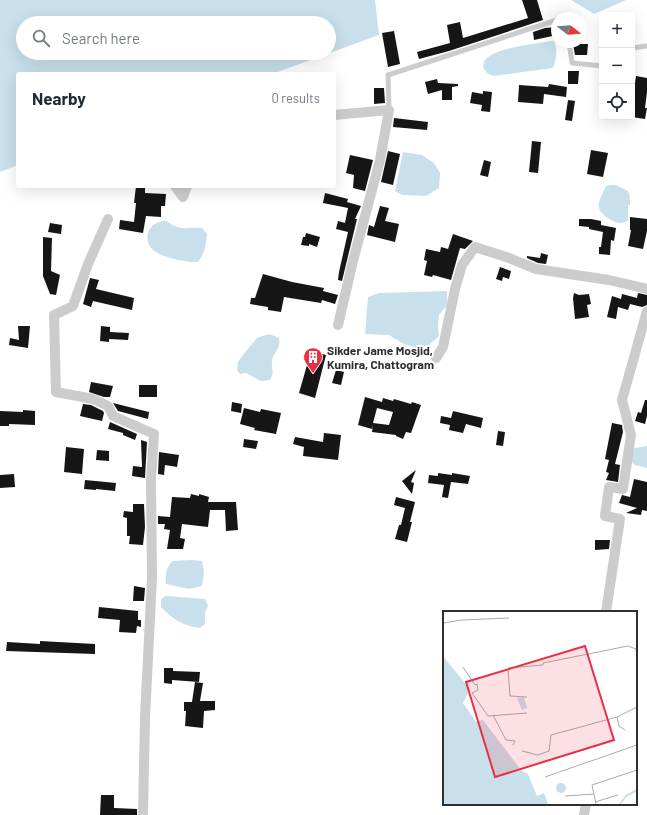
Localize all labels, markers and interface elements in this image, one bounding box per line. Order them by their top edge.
north arrow [551,12,587,48]
map controls [599,12,635,120]
button: + [599,12,635,48]
search box [16,16,336,60]
icon: search [30,27,52,49]
text: Search here [62,29,140,47]
button: − [599,48,635,84]
button: locate [599,84,635,120]
text: Nearby [32,88,86,108]
text: 0 results [271,90,320,106]
place label: Sikder Jame Mosjid, Kumira, Chattogram [327,343,434,371]
building icon: Sikder Jame Mosjid, Kumira, Chattogram [302,346,324,374]
inset map [443,611,637,805]

